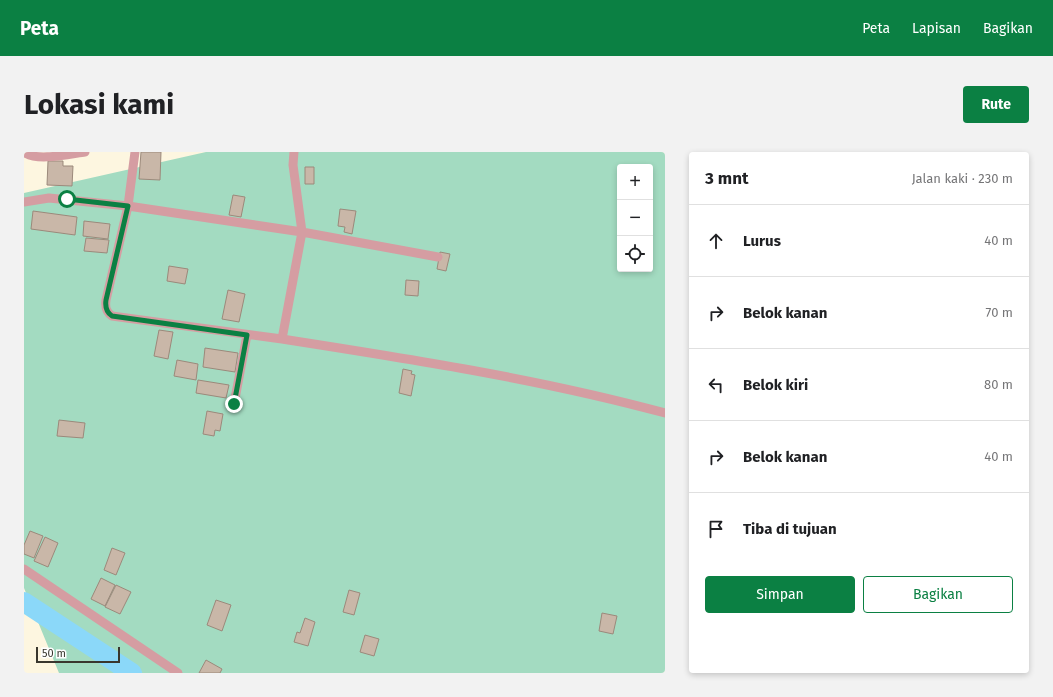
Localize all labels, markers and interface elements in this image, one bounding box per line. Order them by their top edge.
text: Peta [20,17,59,40]
text: Peta [862,20,890,37]
text: Lapisan [912,20,961,37]
text: Bagikan [983,20,1033,37]
button: Rute [963,86,1029,123]
text: Lokasi kami [24,88,174,121]
map controls [617,164,653,272]
button: + [617,164,653,200]
text: 3 mnt [705,168,749,189]
text: Jalan kaki · 230 m [912,171,1013,186]
route start [58,190,76,208]
button: − [617,200,653,236]
icon: ahead [705,230,727,252]
text: Lurus [743,232,781,250]
text: 40 m [984,233,1013,248]
button: locate [617,236,653,272]
icon: right [705,302,727,324]
text: Belok kanan [743,304,827,322]
text: 70 m [986,305,1013,320]
icon: left [705,374,727,396]
text: Belok kiri [743,376,808,394]
text: 80 m [984,377,1013,392]
route end [225,395,243,413]
icon: right [705,446,727,468]
text: Belok kanan [743,448,827,466]
text: 40 m [984,449,1013,464]
icon: arrive [705,518,727,540]
text: Tiba di tujuan [743,520,837,538]
button: Simpan [705,576,855,613]
button: Bagikan [863,576,1013,613]
scale bar [36,645,120,664]
text: 50 m [42,647,66,660]

